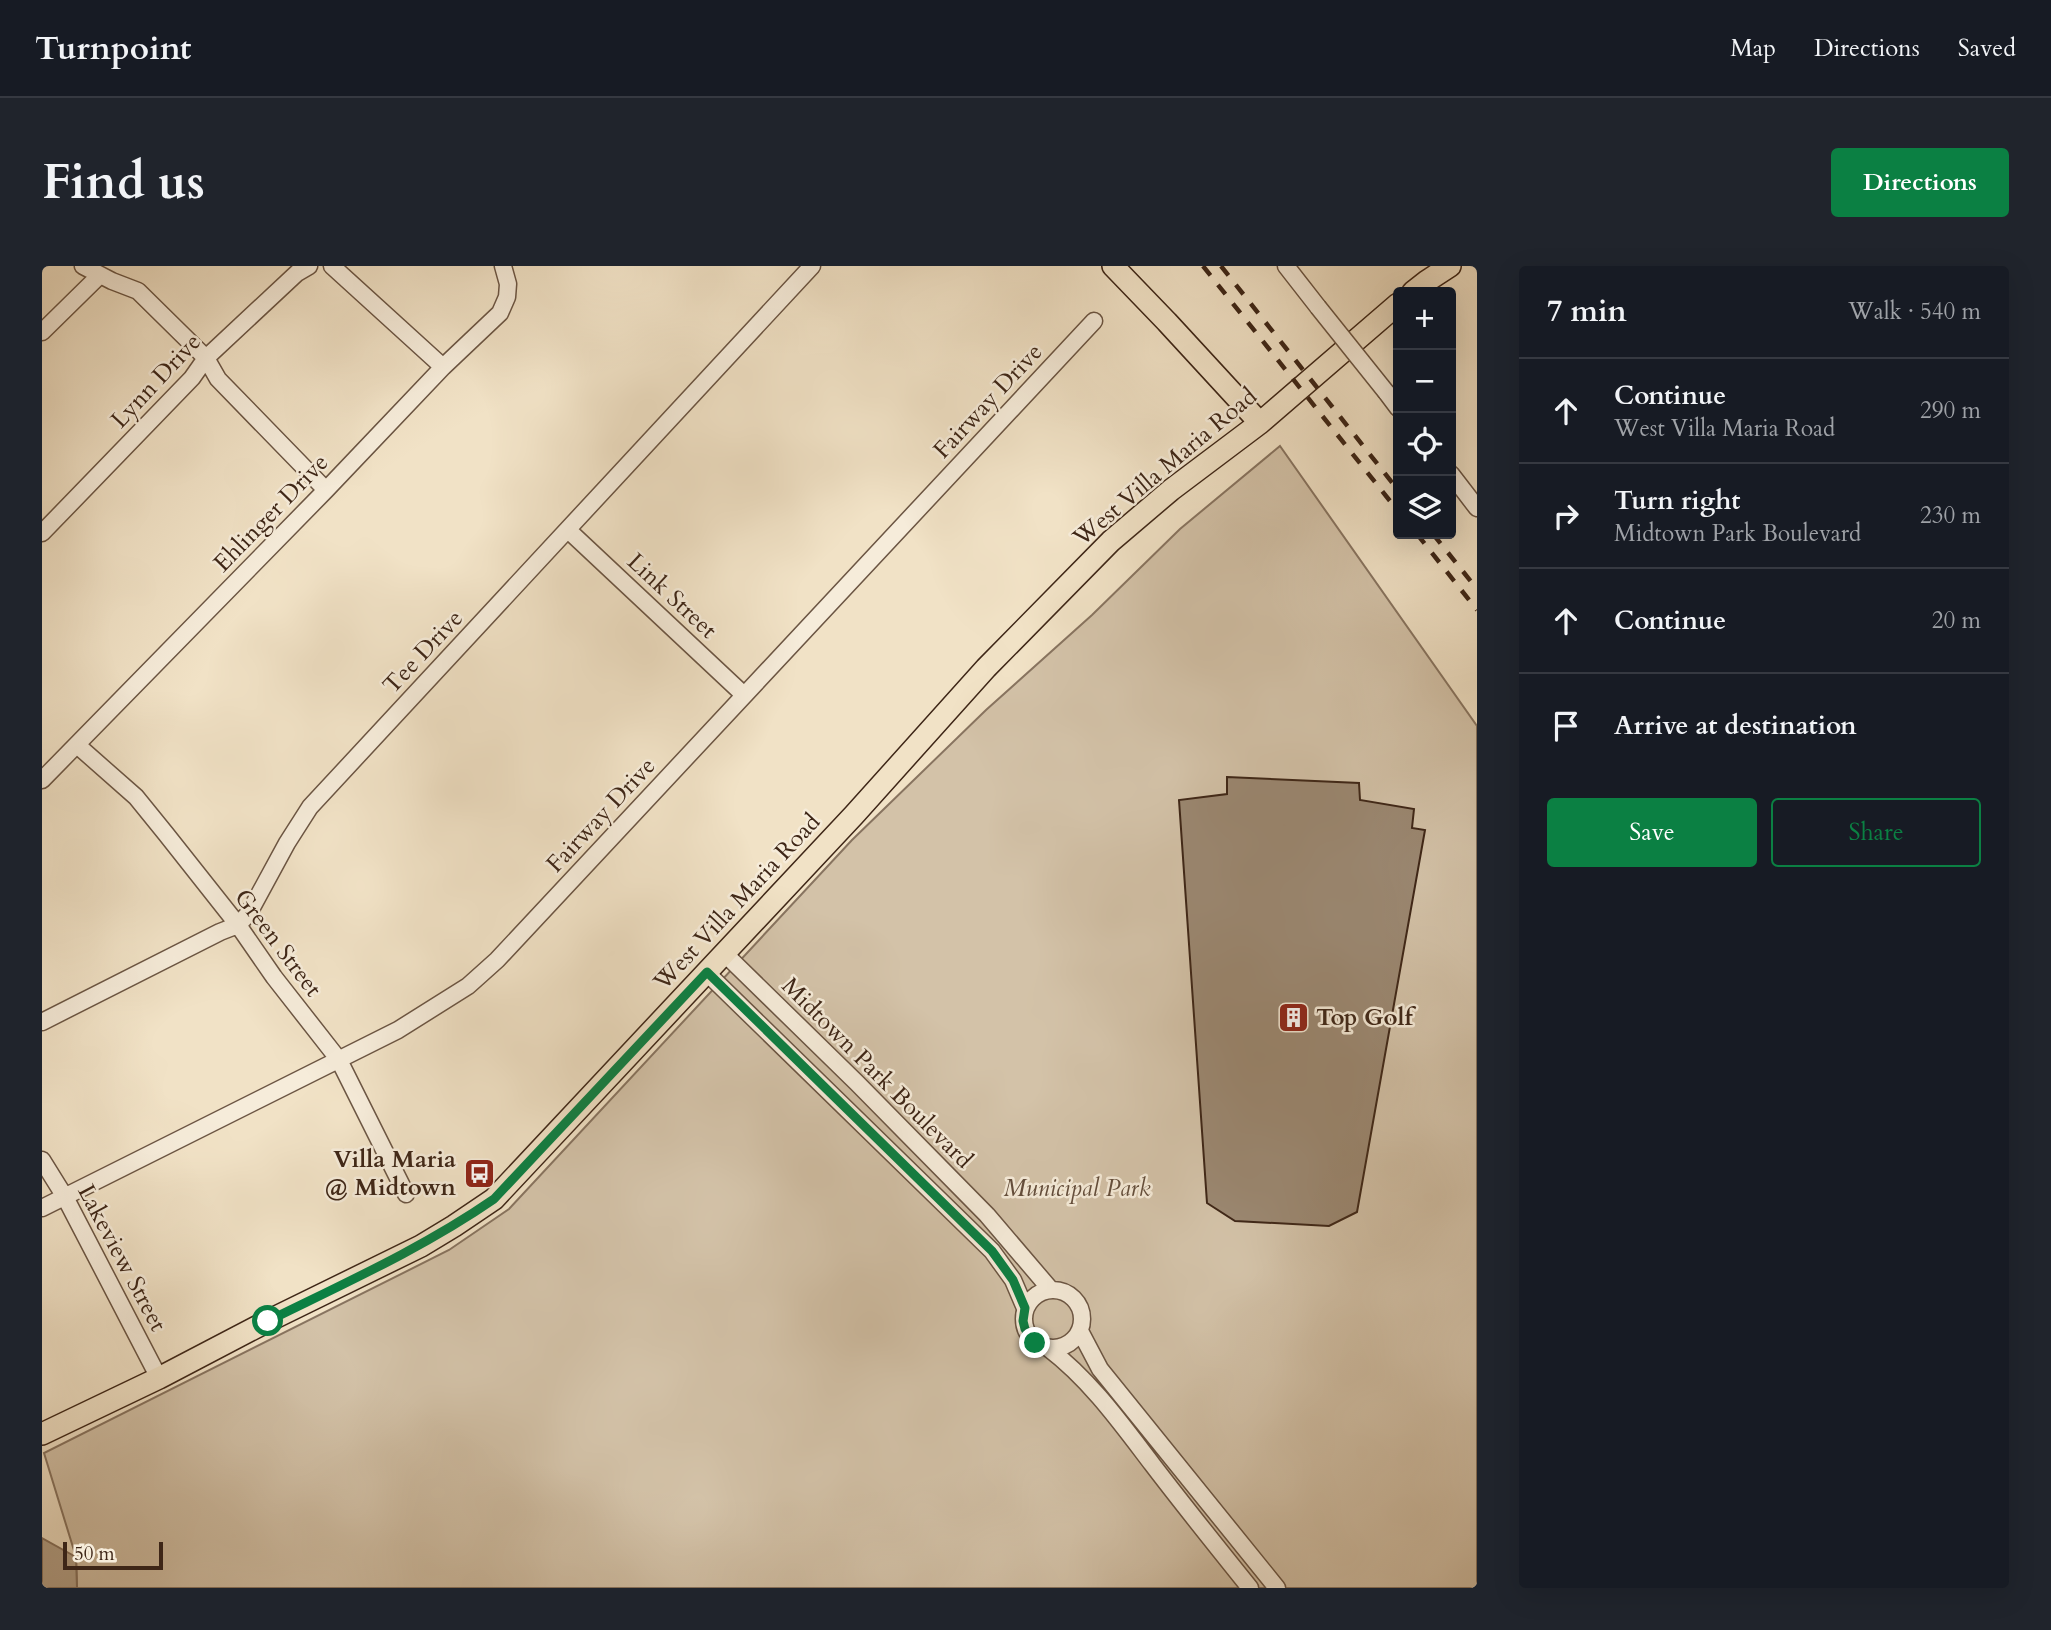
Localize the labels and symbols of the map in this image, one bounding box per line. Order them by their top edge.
street label: Lynn Drive [103,326,209,436]
street label: Fairway Drive [926,336,1050,466]
street label: West Villa Maria Road [1065,380,1264,554]
street label: Ehlinger Drive [206,447,336,579]
street label: Link Street [620,546,724,647]
street label: Tee Drive [376,603,470,701]
street label: Fairway Drive [539,750,663,880]
street label: West Villa Maria Road [646,806,828,998]
street label: Green Street [226,882,330,1004]
street label: Midtown Park Boulevard [774,970,980,1176]
building icon: Top Golf [1276,1000,1310,1034]
place label: Top Golf [1316,1001,1417,1034]
place label: Villa Maria @ Midtown [324,1143,457,1204]
bus stop icon: Villa Maria @ Midtown [462,1156,496,1190]
park label: Municipal Park [1003,1172,1151,1205]
street label: Lakeview Street [69,1179,175,1338]
route start [252,1305,283,1336]
route end [1019,1327,1050,1358]
scale bar [63,1539,163,1571]

